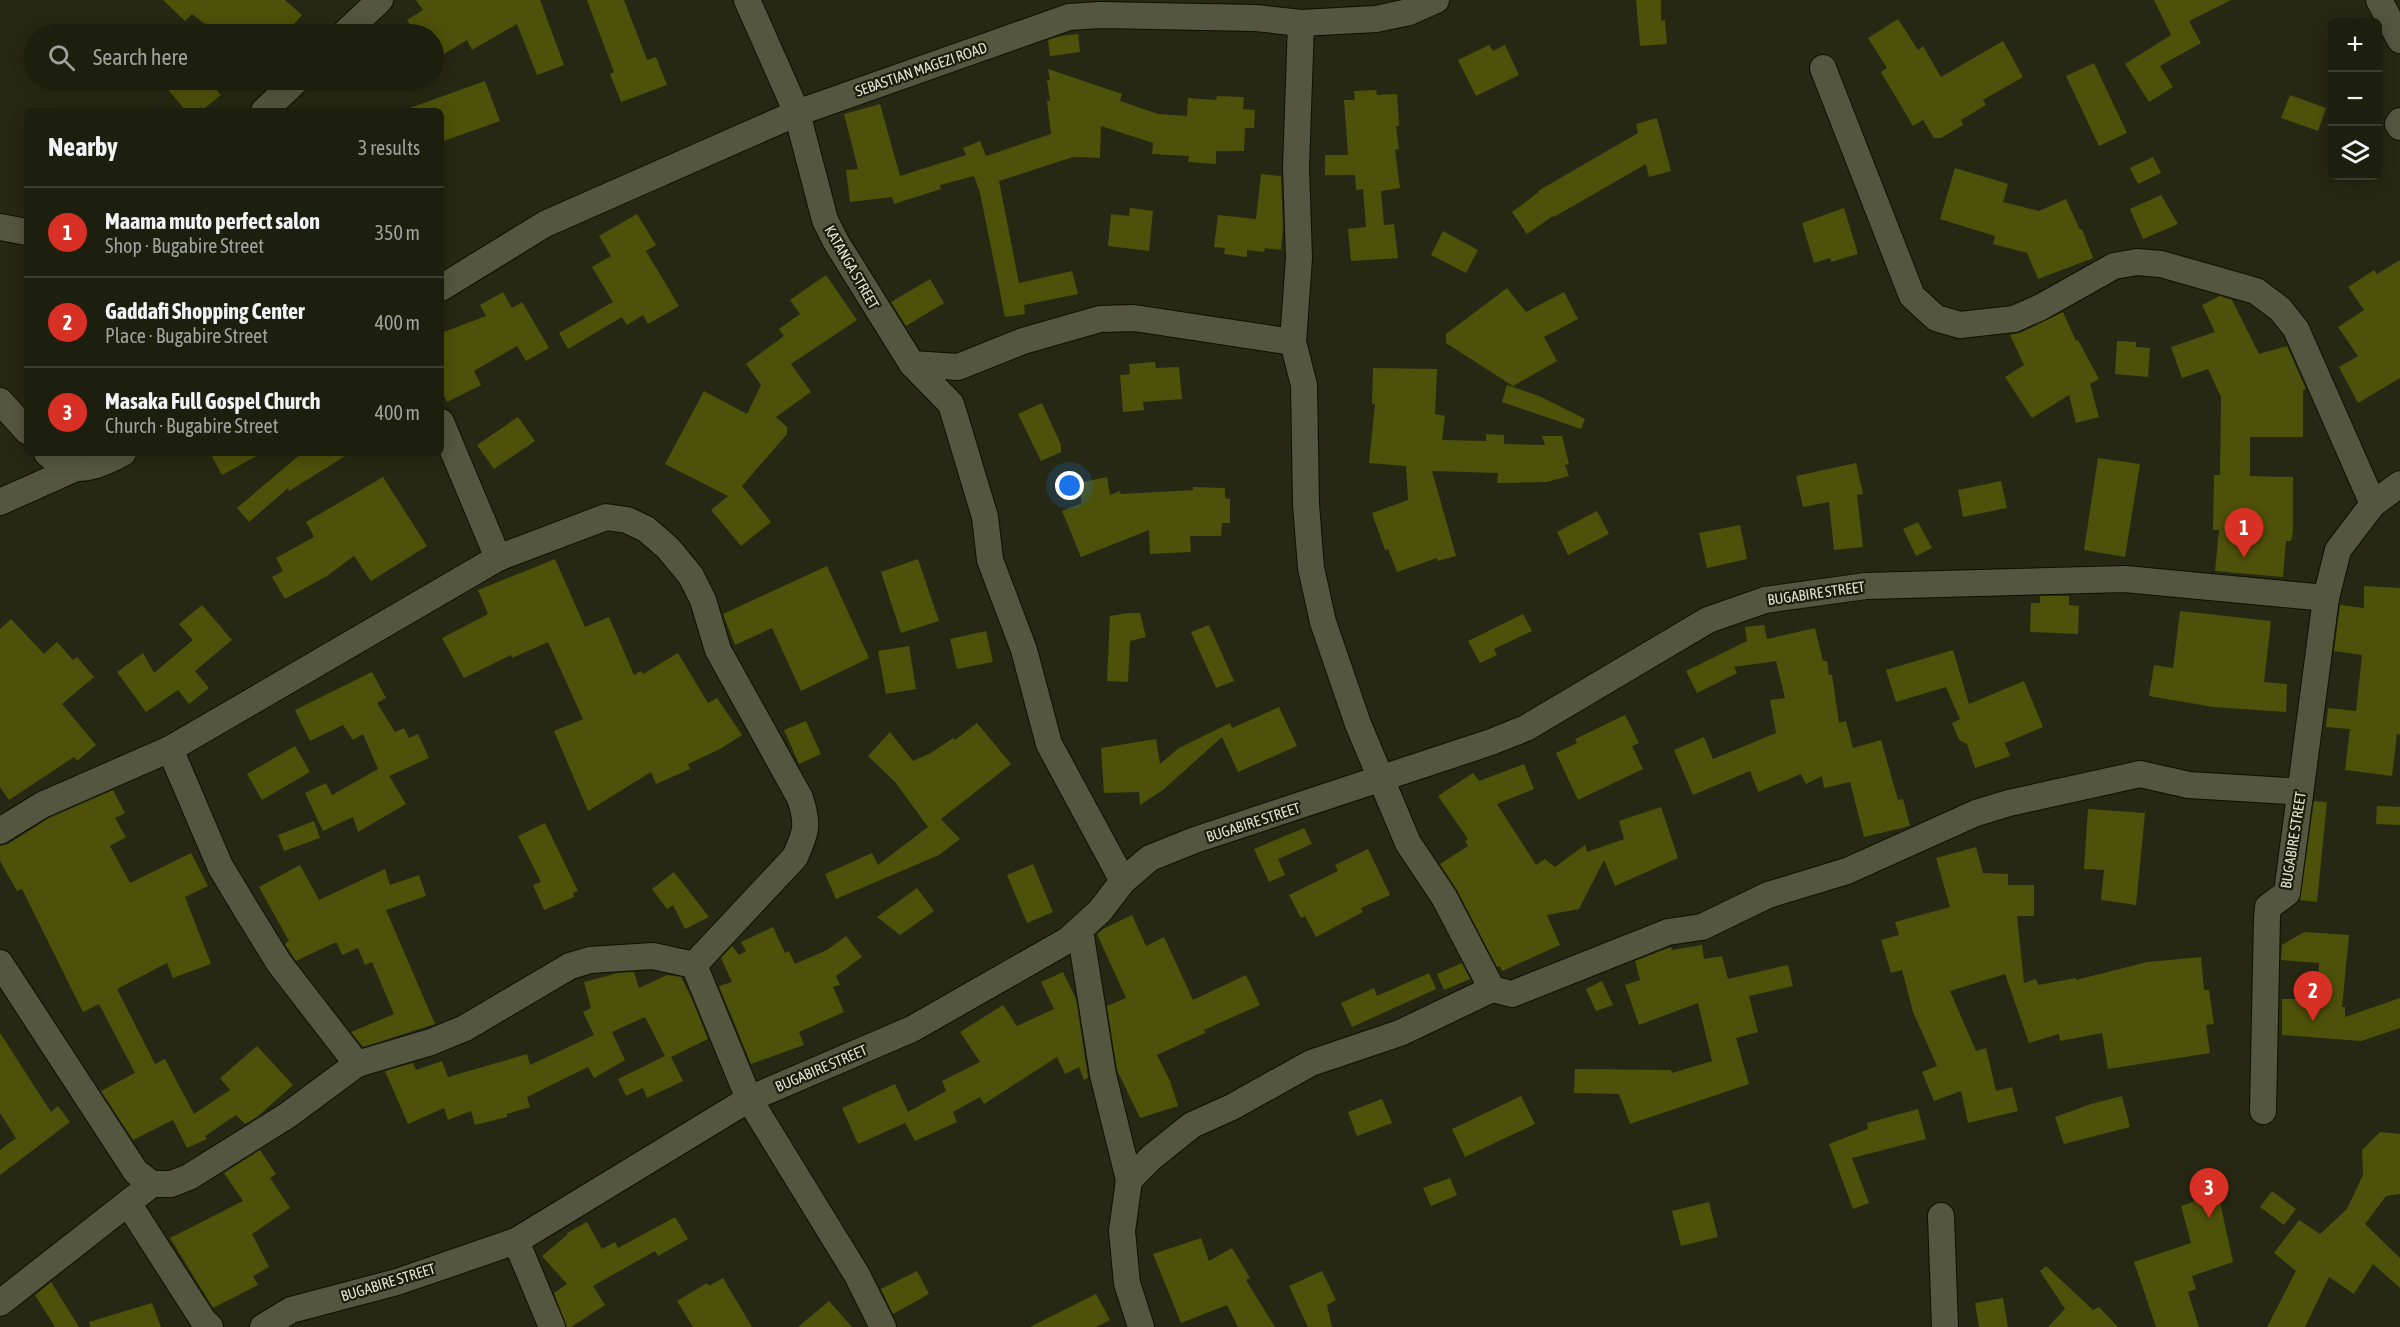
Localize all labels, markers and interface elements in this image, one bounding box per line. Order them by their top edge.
map controls [2328,18,2382,180]
button: + [2328,18,2382,72]
search box [24,24,444,90]
street label: SEBASTIAN MAGEZI ROAD [853,38,989,100]
icon: search [45,41,78,74]
text: Search here [93,44,188,70]
button: − [2328,72,2382,126]
button: layers [2328,126,2382,180]
text: Nearby [48,132,118,162]
text: 3 results [358,136,420,159]
text: Maama muto perfect salon [105,208,320,234]
text: 1 [63,221,72,244]
text: 350 m [375,221,420,244]
street label: KATANGA STREET [821,222,883,312]
text: Shop · Bugabire Street [105,234,264,257]
text: Gaddafi Shopping Center [105,298,305,324]
text: 2 [63,311,72,334]
text: 400 m [375,311,420,334]
text: Place · Bugabire Street [105,324,268,347]
text: Masaka Full Gospel Church [105,388,320,414]
text: 3 [63,401,72,424]
text: 400 m [375,401,420,424]
text: Church · Bugabire Street [105,414,278,437]
your location [1055,471,1084,500]
pin: 1 [2224,508,2264,558]
street label: BUGABIRE STREET [1766,578,1866,608]
street label: BUGABIRE STREET [2277,790,2309,890]
street label: BUGABIRE STREET [1204,799,1303,845]
pin: 2 [2294,972,2332,1021]
street label: BUGABIRE STREET [773,1041,870,1095]
pin: 3 [2190,1168,2228,1218]
street label: BUGABIRE STREET [339,1259,438,1304]

